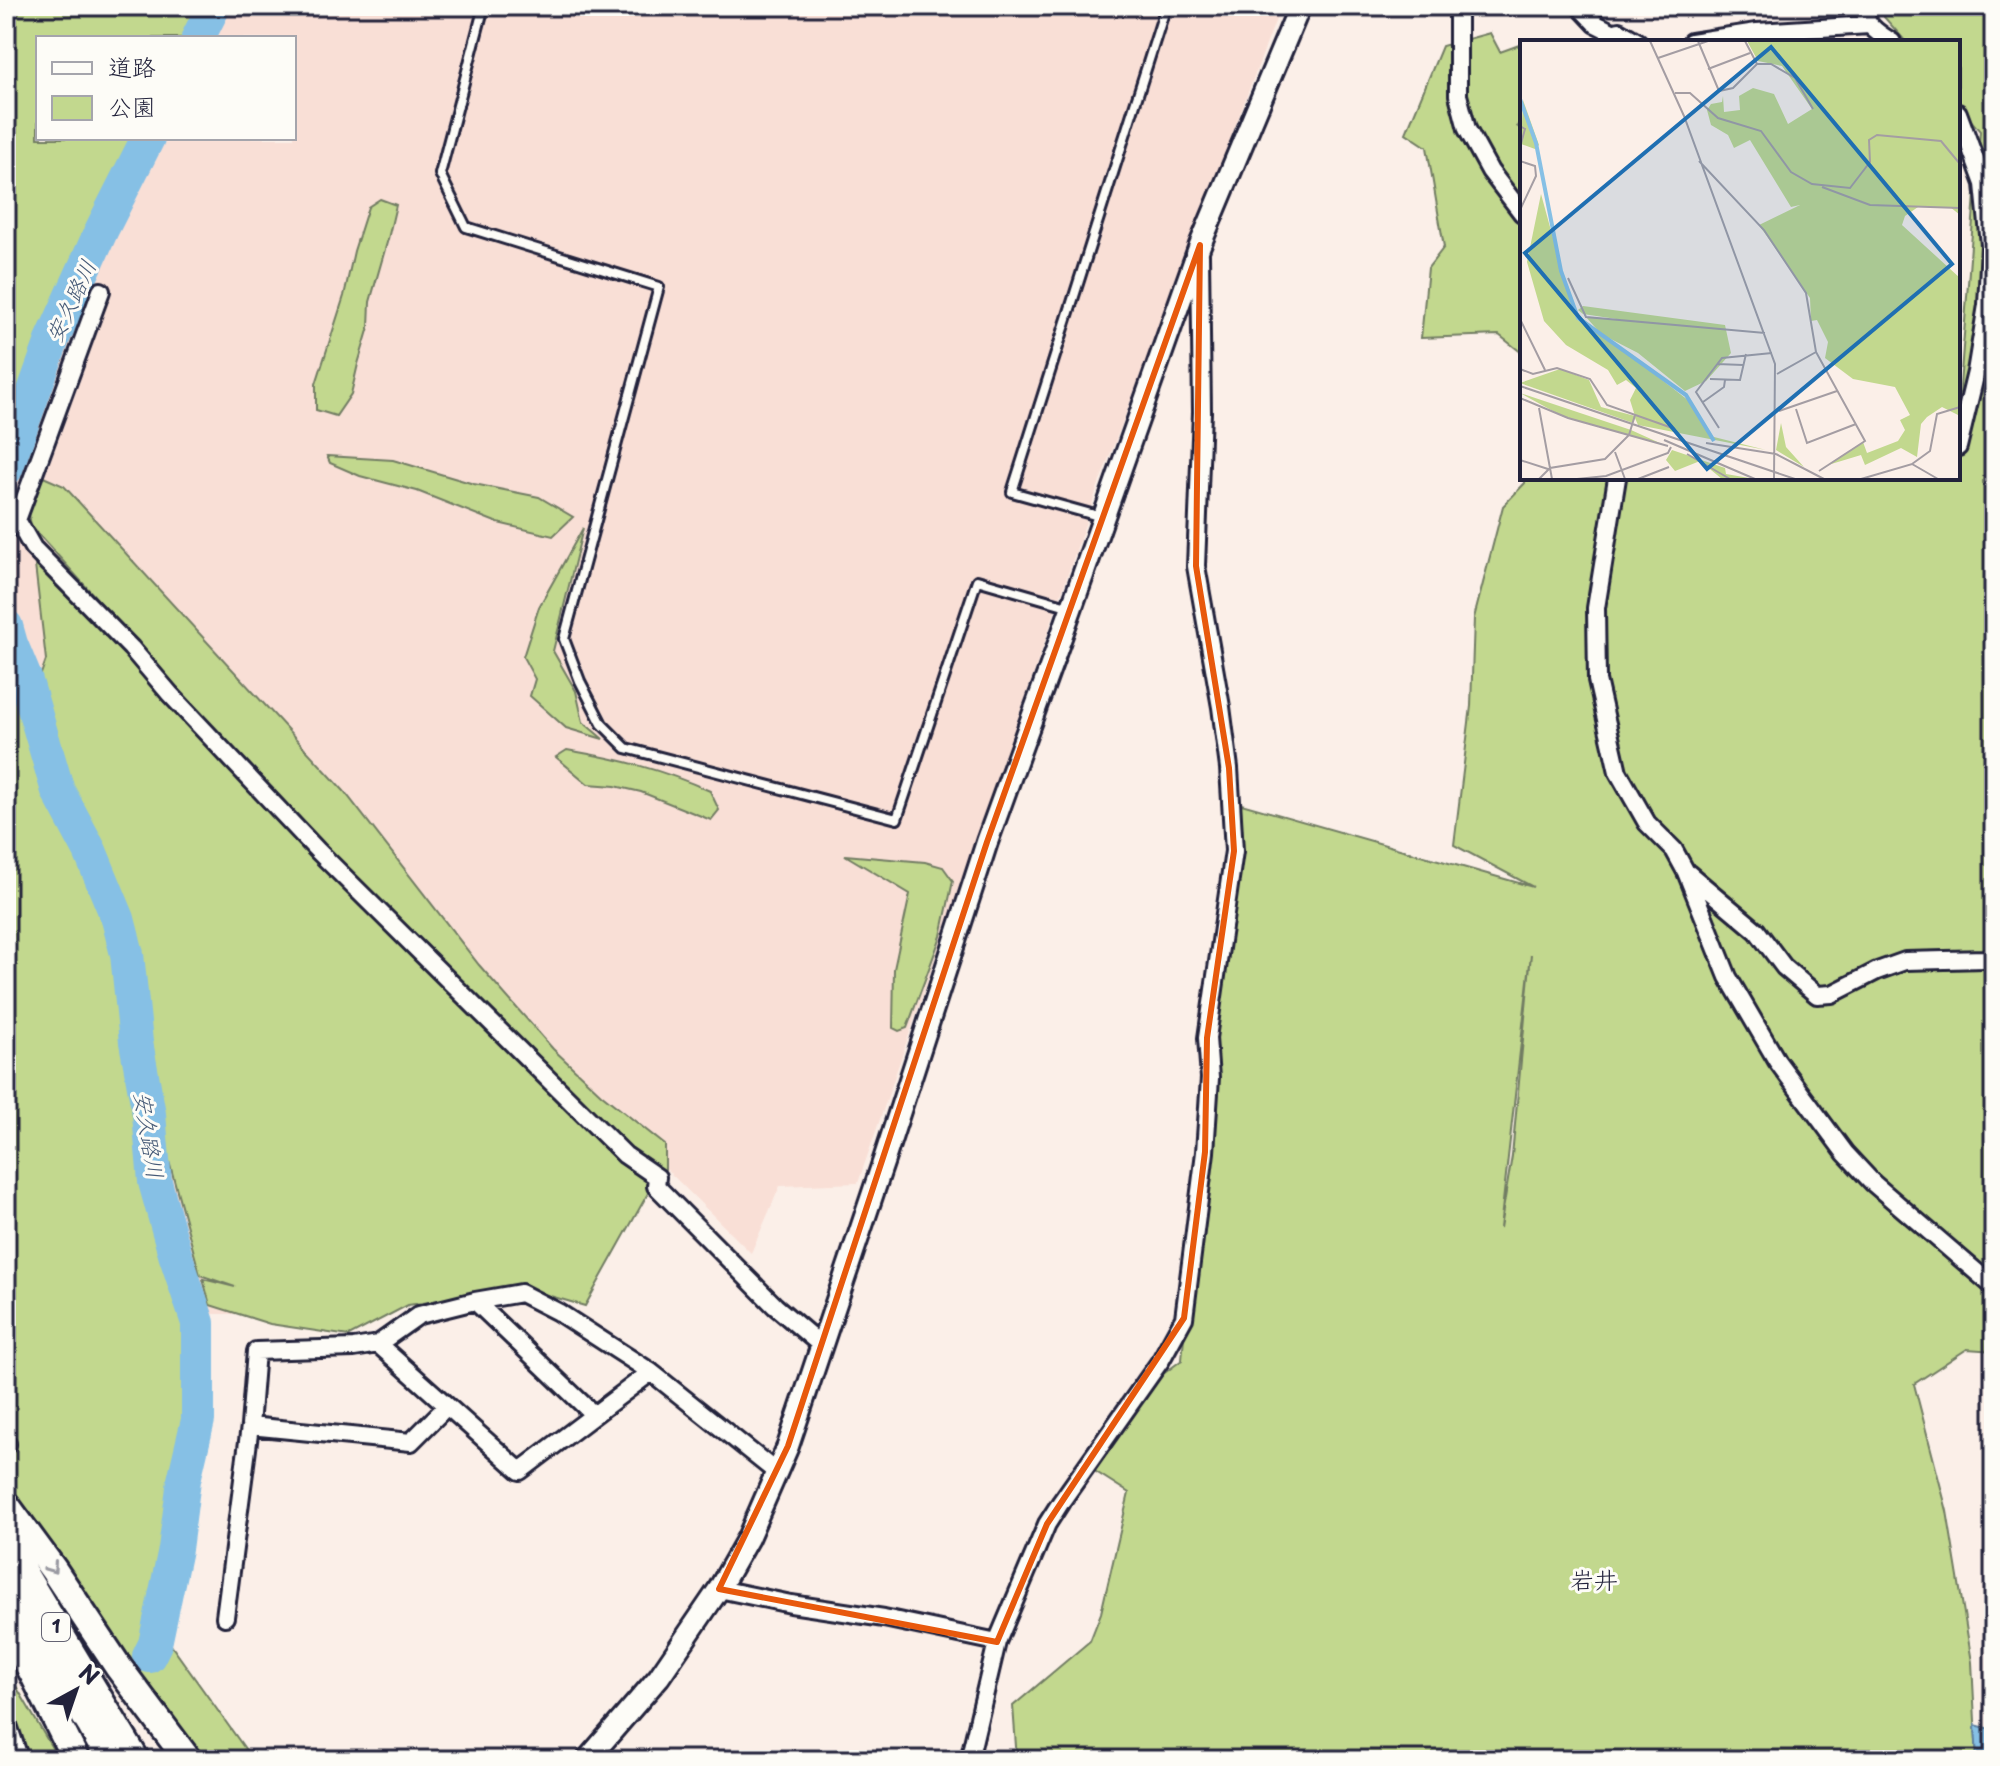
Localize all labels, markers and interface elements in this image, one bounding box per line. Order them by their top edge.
legend [36,36,296,140]
inset map [1520,40,1960,480]
text: 道路 [108,48,156,84]
text: 公園 [108,88,156,124]
water label: 安久路川 [36,254,103,347]
water label: 安久路川 [127,1089,174,1181]
one-way arrow [42,1559,57,1573]
district label: 岩井 [1570,1561,1618,1597]
road number: 1 [42,1613,70,1641]
north arrow [36,1650,116,1730]
text: N [73,1655,107,1692]

